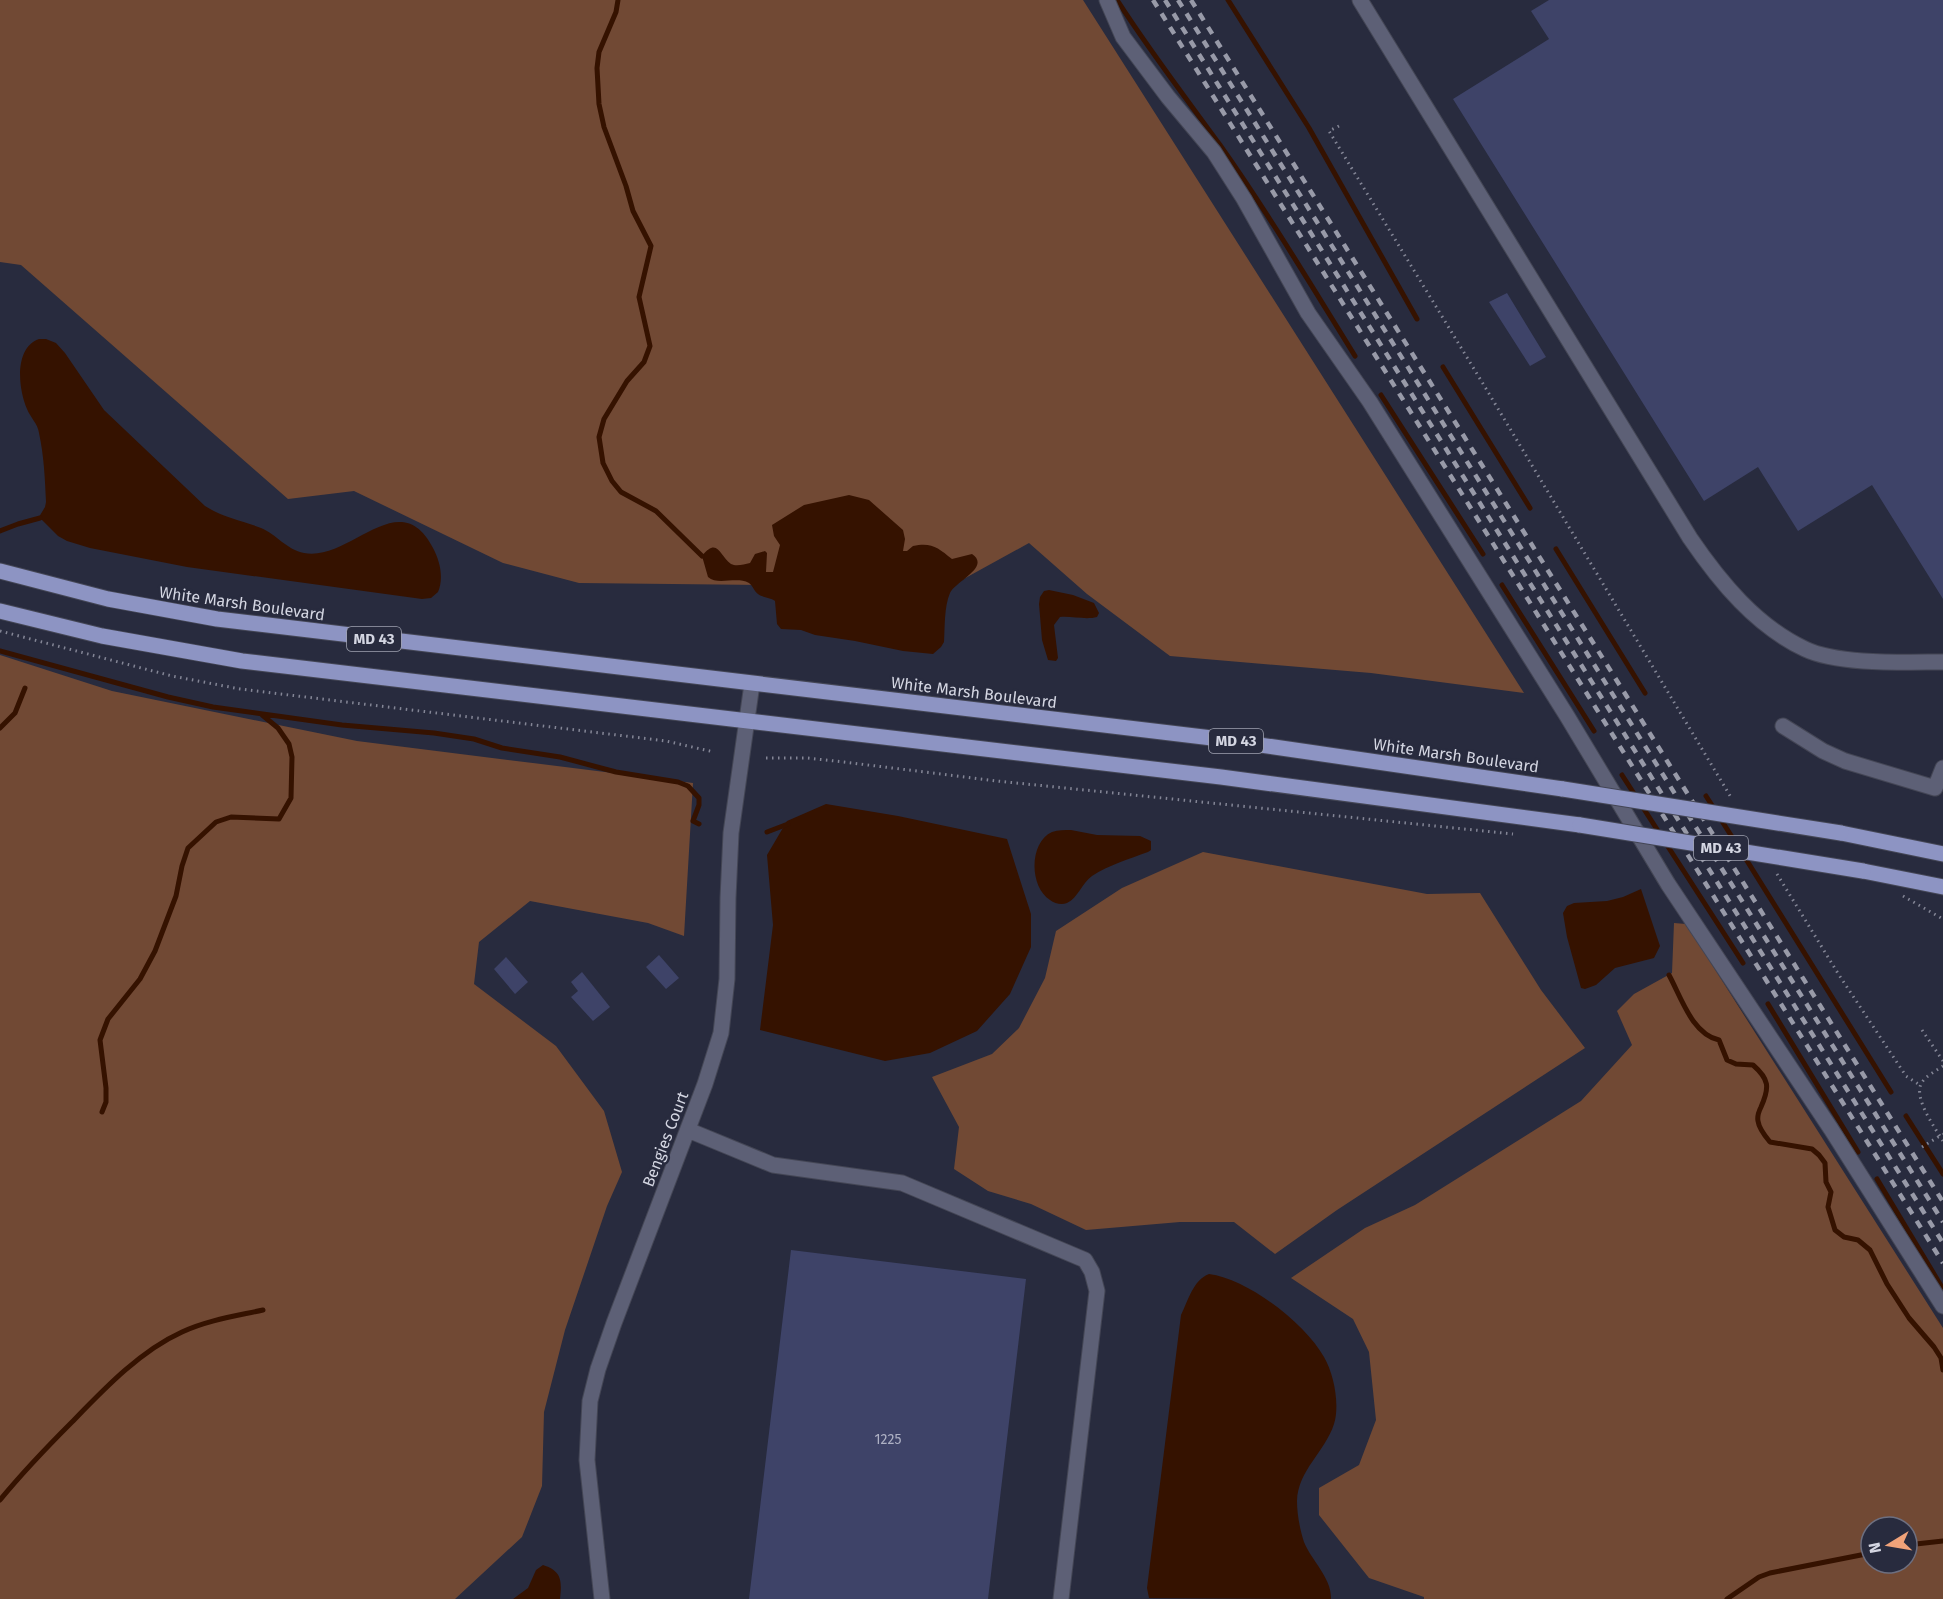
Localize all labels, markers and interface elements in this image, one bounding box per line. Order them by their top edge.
street label: White Marsh Boulevard [158,582,326,625]
road number: MD 43 [347,627,401,651]
street label: White Marsh Boulevard [890,673,1058,712]
road number: MD 43 [1209,729,1263,753]
street label: White Marsh Boulevard [1372,734,1540,777]
road number: MD 43 [1694,836,1748,860]
street label: Bengies Court [639,1089,692,1189]
house number: 1225 [875,1431,901,1448]
north arrow [1859,1515,1919,1575]
text: N [1864,1541,1885,1555]

